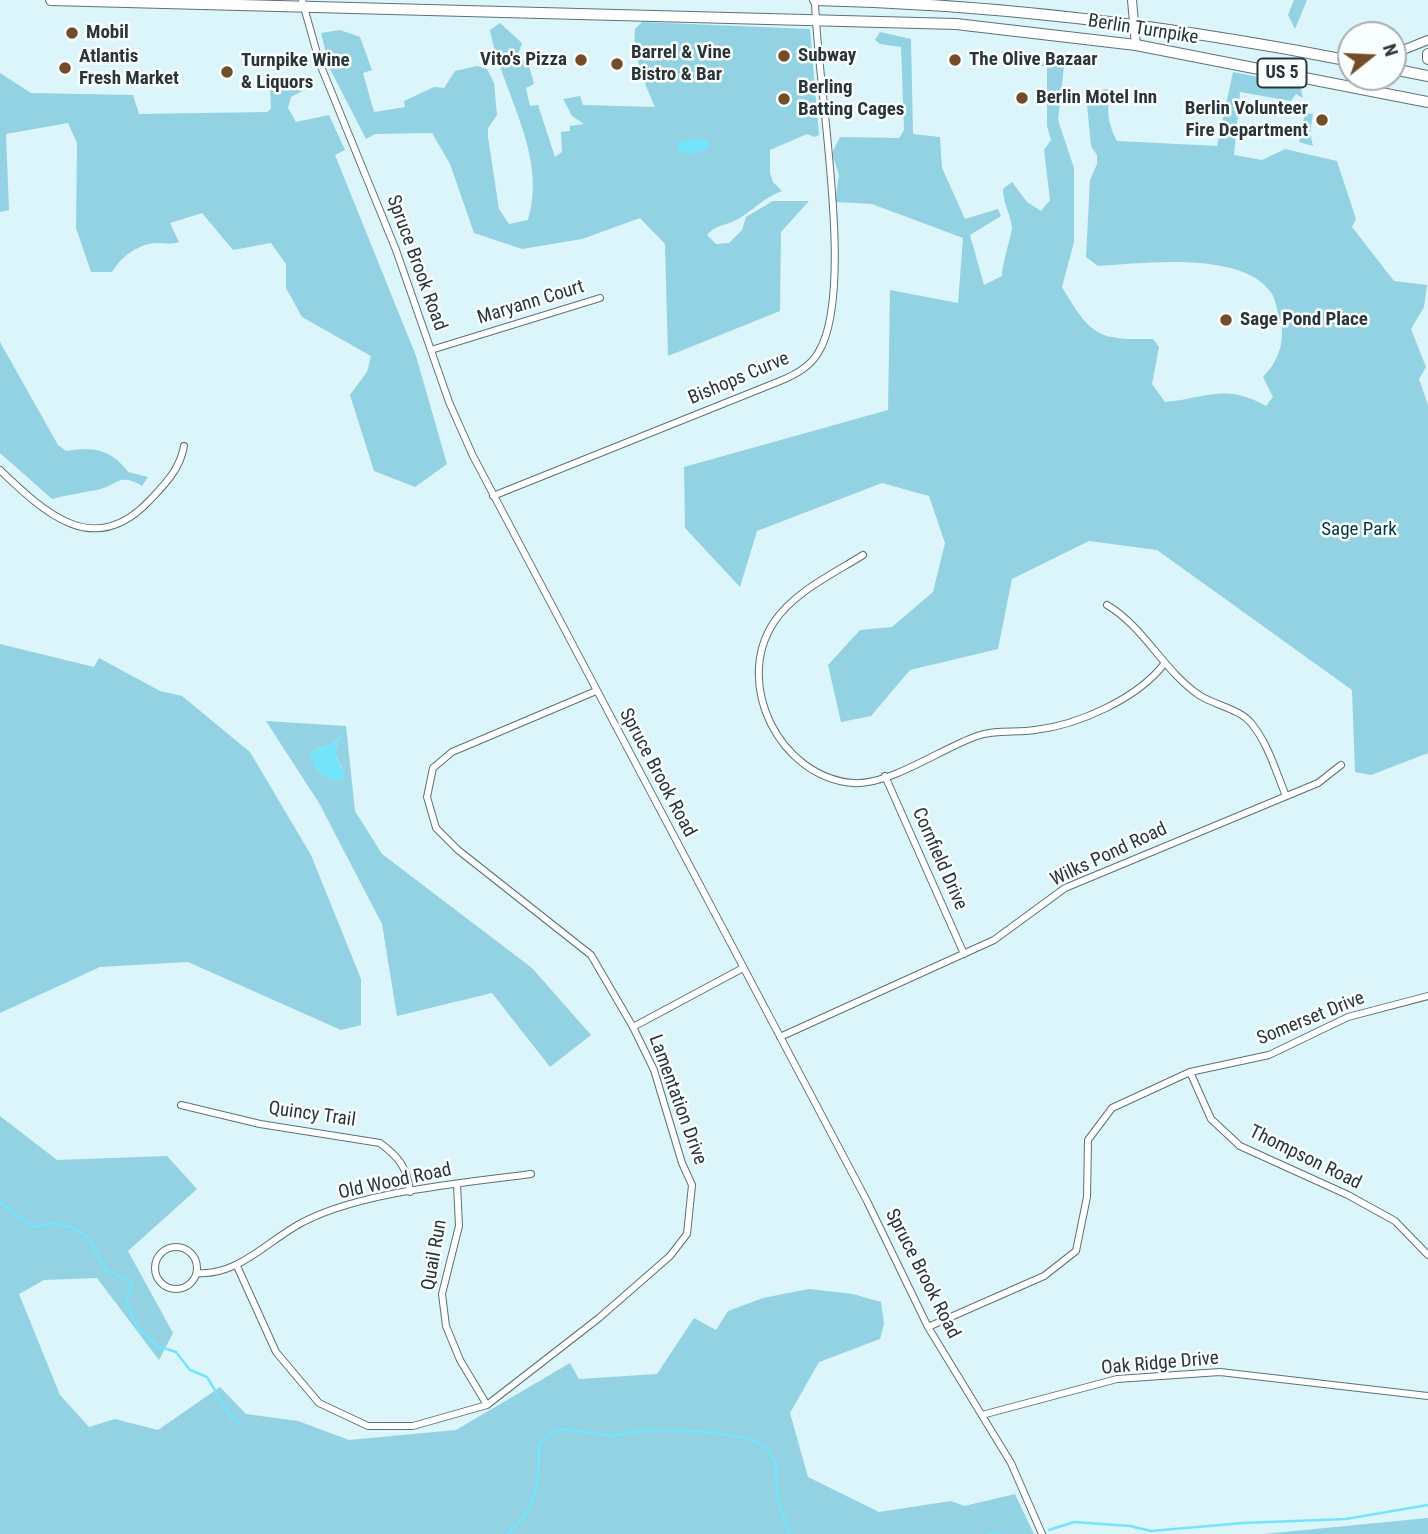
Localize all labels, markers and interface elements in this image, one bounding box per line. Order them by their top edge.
street label: Berlin Turnpike [1086,10,1200,50]
north arrow [1337,21,1407,91]
place label: Mobil [86,22,129,44]
marker: Mobil [64,25,80,41]
text: N [1378,41,1403,59]
place label: Barrel & Vine Bistro & Bar [631,42,731,86]
place label: Subway [798,45,856,67]
place label: Atlantis Fresh Market [79,46,179,90]
marker: Subway [776,48,792,64]
place label: Vito's Pizza [480,49,567,71]
place label: The Olive Bazaar [969,49,1097,71]
place label: Turnpike Wine & Liquors [241,50,350,94]
marker: Vito's Pizza [573,52,589,68]
marker: The Olive Bazaar [947,52,963,68]
marker: Barrel & Vine Bistro & Bar [609,56,625,72]
road number: US 5 [1258,58,1306,88]
marker: Atlantis Fresh Market [57,60,73,76]
marker: Turnpike Wine & Liquors [219,64,235,80]
place label: Berling Batting Cages [798,77,904,121]
place label: Berlin Motel Inn [1036,87,1157,109]
marker: Berlin Motel Inn [1014,90,1030,106]
marker: Berling Batting Cages [776,91,792,107]
place label: Berlin Volunteer Fire Department [1185,98,1308,142]
marker: Berlin Volunteer Fire Department [1314,112,1330,128]
street label: Spruce Brook Road [381,192,451,334]
street label: Maryann Court [475,276,587,330]
place label: Sage Pond Place [1240,309,1368,331]
marker: Sage Pond Place [1218,312,1234,328]
street label: Bishops Curve [685,348,793,410]
park label: Sage Park [1321,519,1397,541]
street label: Spruce Brook Road [614,705,700,841]
street label: Cornfield Drive [906,804,972,914]
street label: Wilks Pond Road [1047,818,1171,892]
street label: Somerset Drive [1254,987,1368,1051]
street label: Lamentation Drive [643,1032,711,1168]
street label: Quincy Trail [267,1098,357,1132]
street label: Thompson Road [1245,1121,1365,1195]
street label: Old Wood Road [337,1159,453,1205]
street label: Spruce Brook Road [880,1205,964,1343]
street label: Quail Run [418,1218,452,1292]
street label: Oak Ridge Drive [1100,1348,1220,1380]

